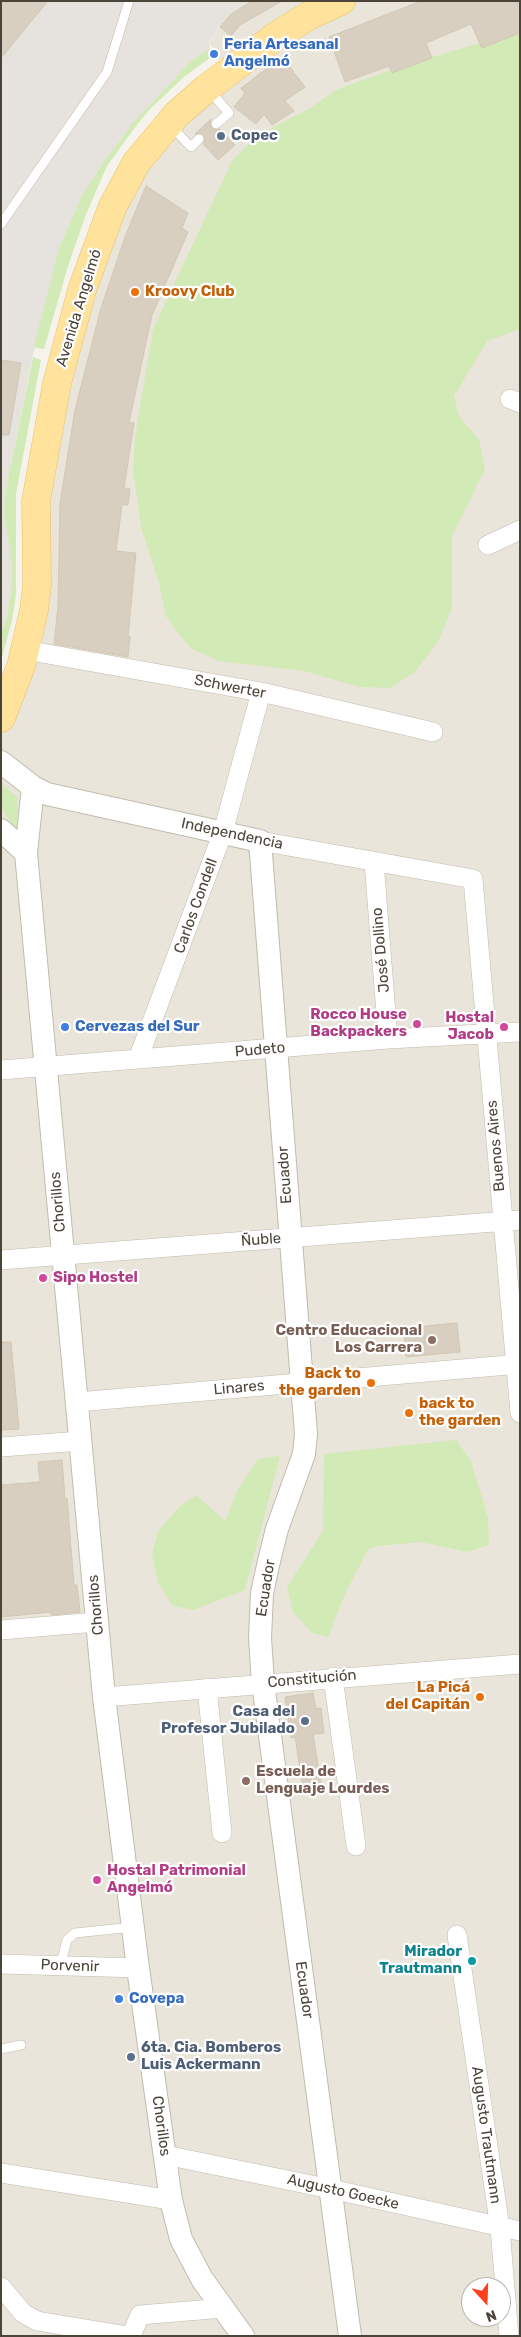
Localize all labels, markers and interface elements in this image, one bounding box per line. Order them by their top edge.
place label: Feria Artesanal Angelmó [224,36,339,71]
marker: Feria Artesanal Angelmó [208,48,220,60]
place label: Copec [231,127,278,145]
marker: Copec [215,130,227,142]
street label: Avenida Angelmó [53,247,105,369]
place label: Kroovy Club [145,283,235,301]
marker: Kroovy Club [129,286,141,298]
street label: Schwerter [193,671,267,703]
street label: Independencia [179,814,285,854]
street label: Carlos Condell [170,856,222,956]
street label: José Dollino [368,907,394,993]
place label: Rocco House Backpackers [310,1006,407,1041]
place label: Hostal Jacob [445,1009,494,1044]
place label: Cervezas del Sur [75,1018,200,1036]
marker: Rocco House Backpackers [411,1018,423,1030]
marker: Cervezas del Sur [59,1021,71,1033]
marker: Hostal Jacob [498,1021,510,1033]
street label: Pudeto [234,1039,286,1061]
street label: Buenos Aires [483,1100,509,1192]
street label: Ecuador [274,1146,296,1204]
street label: Chorillos [46,1171,70,1233]
street label: Ñuble [240,1230,282,1250]
place label: Sipo Hostel [53,1269,138,1287]
marker: Sipo Hostel [37,1272,49,1284]
place label: Centro Educacional Los Carrera [275,1322,422,1357]
marker: Centro Educacional Los Carrera [426,1334,438,1346]
place label: Back to the garden [279,1365,361,1400]
street label: Linares [213,1377,265,1399]
marker: Back to the garden [365,1377,377,1389]
place label: back to the garden [419,1395,501,1430]
marker: back to the garden [403,1407,415,1419]
street label: Ecuador [253,1558,279,1618]
street label: Chorillos [84,1574,108,1636]
street label: Constitución [267,1666,357,1692]
place label: La Picá del Capitán [386,1679,470,1714]
marker: La Picá del Capitán [474,1691,486,1703]
place label: Casa del Profesor Jubilado [161,1703,295,1738]
marker: Casa del Profesor Jubilado [299,1715,311,1727]
place label: Escuela de Lenguaje Lourdes [256,1763,390,1798]
marker: Escuela de Lenguaje Lourdes [240,1775,252,1787]
place label: Hostal Patrimonial Angelmó [107,1862,246,1897]
marker: Hostal Patrimonial Angelmó [91,1874,103,1886]
place label: Mirador Trautmann [379,1943,462,1978]
marker: Mirador Trautmann [466,1955,478,1967]
street label: Porvenir [40,1956,100,1976]
street label: Ecuador [291,1960,317,2020]
place label: Covepa [129,1990,184,2008]
marker: Covepa [113,1993,125,2005]
place label: 6ta. Cia. Bomberos Luis Ackermann [141,2039,281,2074]
marker: 6ta. Cia. Bomberos Luis Ackermann [125,2051,137,2063]
street label: Augusto Trautmann [467,2065,505,2205]
street label: Chorillos [148,2095,174,2157]
street label: Augusto Goecke [285,2170,401,2214]
north arrow [461,2277,511,2327]
text: N [483,2306,499,2325]

